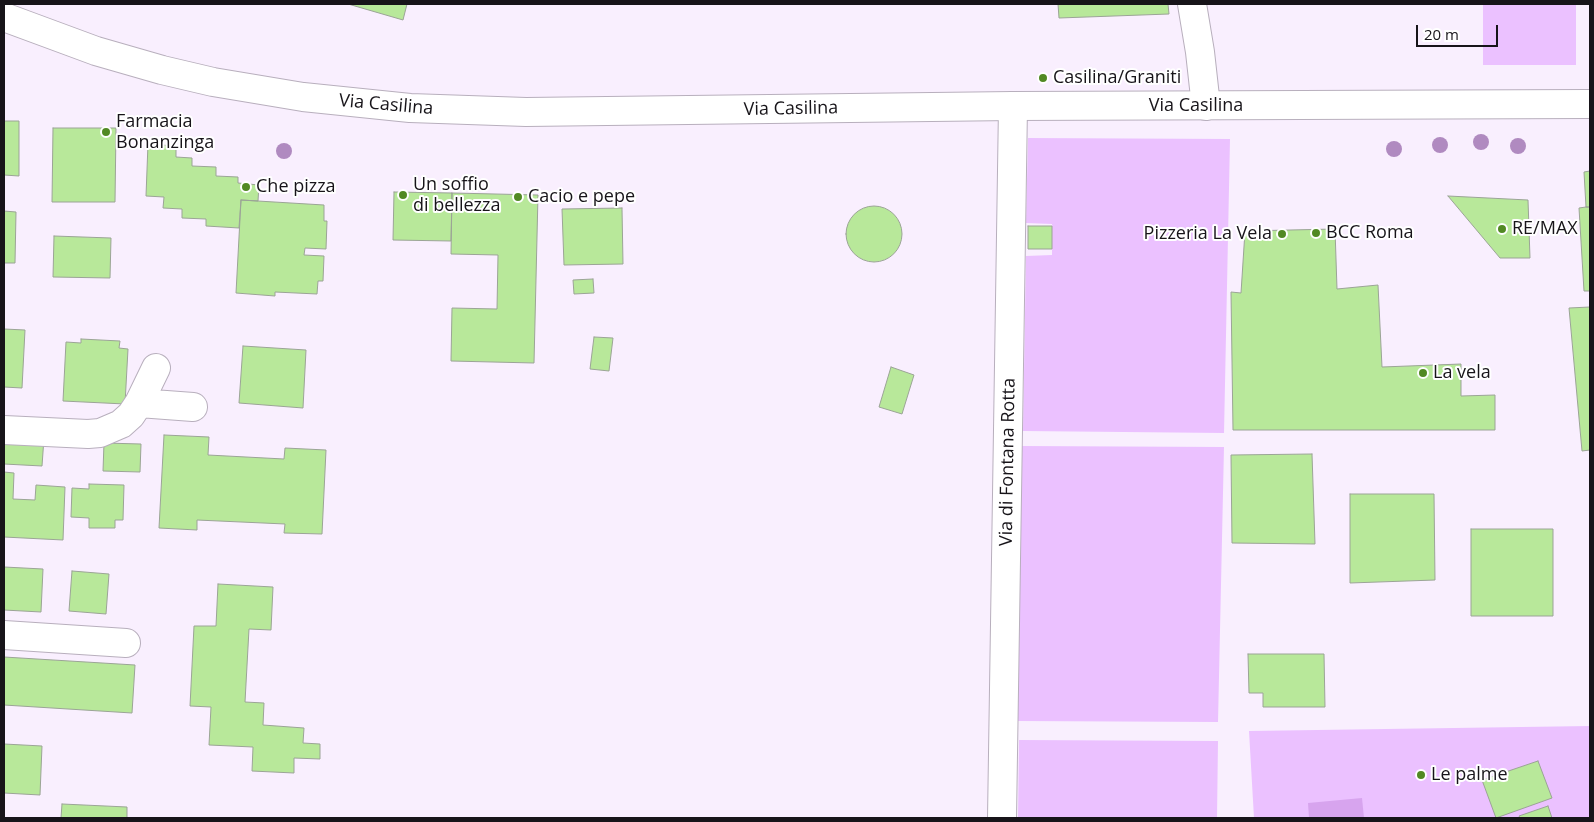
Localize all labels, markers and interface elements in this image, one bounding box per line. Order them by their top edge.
scale bar [1419,15,1502,47]
text: 20 m [1424,24,1459,44]
place label: Casilina/Graniti [1053,67,1181,89]
marker: Casilina/Graniti [1037,72,1049,84]
street label: Via Casilina [338,90,434,120]
street label: Via Casilina [1149,95,1243,117]
street label: Via Casilina [744,97,838,121]
place label: Farmacia Bonanzinga [116,111,214,154]
marker: Farmacia Bonanzinga [100,126,112,138]
place label: Un soffio di bellezza [413,174,500,216]
place label: Che pizza [256,176,336,198]
marker: Che pizza [240,181,252,193]
place label: Cacio e pepe [528,186,635,208]
marker: Un soffio di bellezza [397,189,409,201]
marker: Cacio e pepe [512,191,524,203]
place label: RE/MAX [1512,218,1578,240]
place label: BCC Roma [1326,222,1414,244]
place label: Pizzeria La Vela [1144,223,1272,245]
marker: RE/MAX [1496,223,1508,235]
marker: BCC Roma [1310,227,1322,239]
marker: Pizzeria La Vela [1276,228,1288,240]
place label: La vela [1433,362,1491,384]
marker: La vela [1417,367,1429,379]
street label: Via di Fontana Rotta [996,378,1020,546]
place label: Le palme [1431,764,1508,786]
marker: Le palme [1415,769,1427,781]

